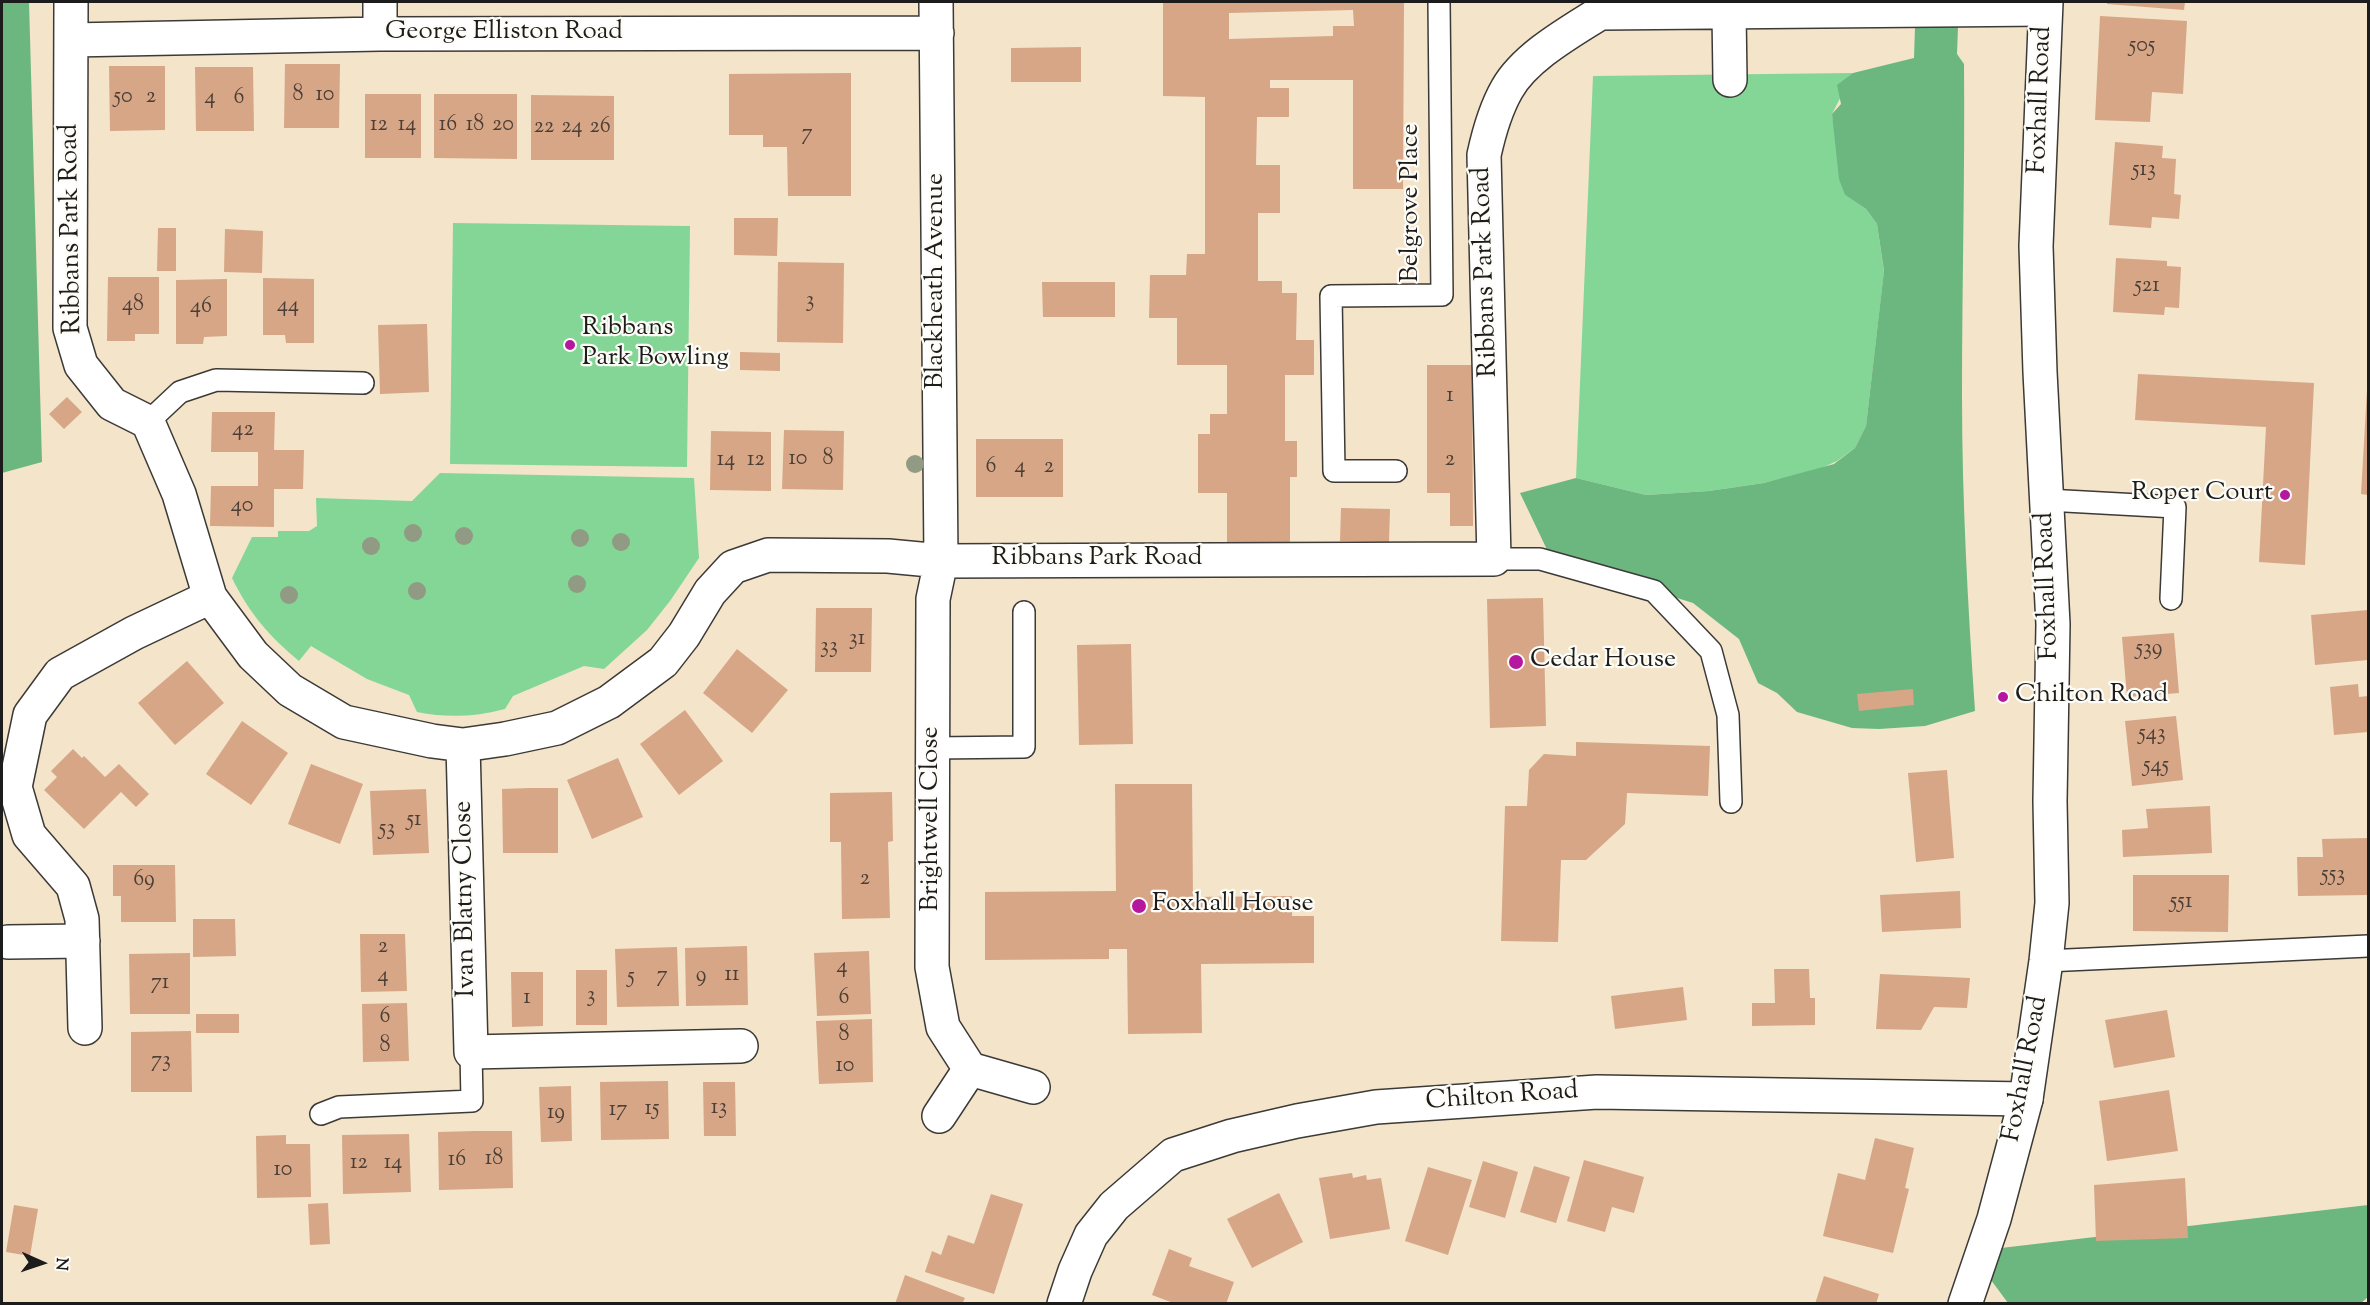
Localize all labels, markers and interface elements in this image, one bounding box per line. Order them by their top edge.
street label: George Elliston Road [385,18,623,50]
street label: Foxhall Road [2024,26,2060,174]
house number: 505 [2129,34,2155,60]
house number: 8 [293,83,303,109]
house number: 10 [316,83,334,109]
house number: 50 [113,85,133,111]
house number: 2 [146,85,156,111]
house number: 4 [204,86,216,112]
house number: 6 [234,86,244,112]
house number: 12 [370,113,388,139]
house number: 14 [398,113,416,139]
house number: 16 [439,113,457,139]
house number: 18 [466,113,484,139]
house number: 20 [492,113,514,139]
house number: 22 [534,115,554,141]
house number: 24 [561,115,583,141]
house number: 26 [589,115,611,141]
house number: 7 [801,122,813,148]
street label: Ribbans Park Road [56,123,90,335]
street label: Belgrove Place [1397,123,1429,283]
house number: 513 [2132,158,2156,184]
street label: Ribbans Park Road [1468,166,1506,378]
street label: Blackheath Avenue [922,173,954,389]
house number: 521 [2134,274,2160,300]
house number: 3 [806,289,814,315]
house number: 48 [122,293,144,319]
house number: 44 [277,294,299,320]
house number: 46 [190,295,212,321]
place label: Ribbans Park Bowling [582,314,729,376]
marker: Ribbans Park Bowling [563,338,577,352]
house number: 1 [1446,384,1454,410]
house number: 42 [232,418,254,444]
house number: 10 [789,447,807,473]
house number: 8 [823,447,833,473]
house number: 14 [717,448,735,474]
house number: 12 [747,448,765,474]
house number: 2 [1445,448,1455,474]
house number: 6 [986,455,996,481]
house number: 4 [1014,455,1026,481]
house number: 2 [1044,455,1054,481]
place label: Roper Court [2131,479,2273,511]
marker: Roper Court [2278,488,2292,502]
house number: 40 [231,494,253,520]
street label: Foxhall Road [2031,512,2067,660]
street label: Ribbans Park Road [992,544,1202,576]
house number: 31 [849,627,865,653]
house number: 33 [820,635,838,661]
house number: 539 [2136,637,2162,663]
place label: Cedar House [1530,646,1676,678]
marker: Cedar House [1507,653,1525,671]
place label: Chilton Road [2015,681,2168,713]
marker: Chilton Road [1996,690,2010,704]
house number: 543 [2138,722,2166,748]
street label: Brightwell Close [917,726,949,912]
house number: 545 [2143,754,2169,780]
street label: Ivan Blatny Close [450,800,484,998]
house number: 51 [406,808,422,834]
house number: 53 [379,817,395,843]
house number: 553 [2321,863,2345,889]
house number: 2 [860,867,870,893]
house number: 69 [133,868,155,894]
place label: Foxhall House [1152,890,1314,922]
house number: 551 [2170,890,2192,916]
marker: Foxhall House [1130,897,1148,915]
house number: 2 [378,935,388,961]
house number: 4 [836,955,848,981]
house number: 11 [725,963,739,989]
house number: 4 [377,964,389,990]
house number: 7 [656,964,668,990]
house number: 9 [696,964,706,990]
house number: 5 [627,965,635,991]
house number: 71 [151,971,169,997]
house number: 3 [587,984,595,1010]
house number: 1 [523,986,531,1012]
house number: 6 [839,986,849,1012]
street label: Foxhall Road [1998,993,2056,1145]
house number: 6 [380,1005,390,1031]
house number: 8 [839,1023,849,1049]
house number: 8 [380,1034,390,1060]
house number: 73 [151,1049,171,1075]
house number: 10 [836,1054,854,1080]
street label: Chilton Road [1425,1077,1579,1119]
house number: 13 [711,1096,727,1122]
house number: 15 [644,1097,660,1123]
house number: 17 [609,1098,627,1124]
house number: 19 [547,1101,565,1127]
house number: 18 [485,1147,503,1173]
house number: 16 [448,1148,466,1174]
house number: 12 [350,1151,368,1177]
house number: 14 [384,1151,402,1177]
house number: 10 [274,1158,292,1184]
north arrow [12,1233,72,1293]
text: N [49,1257,72,1271]

